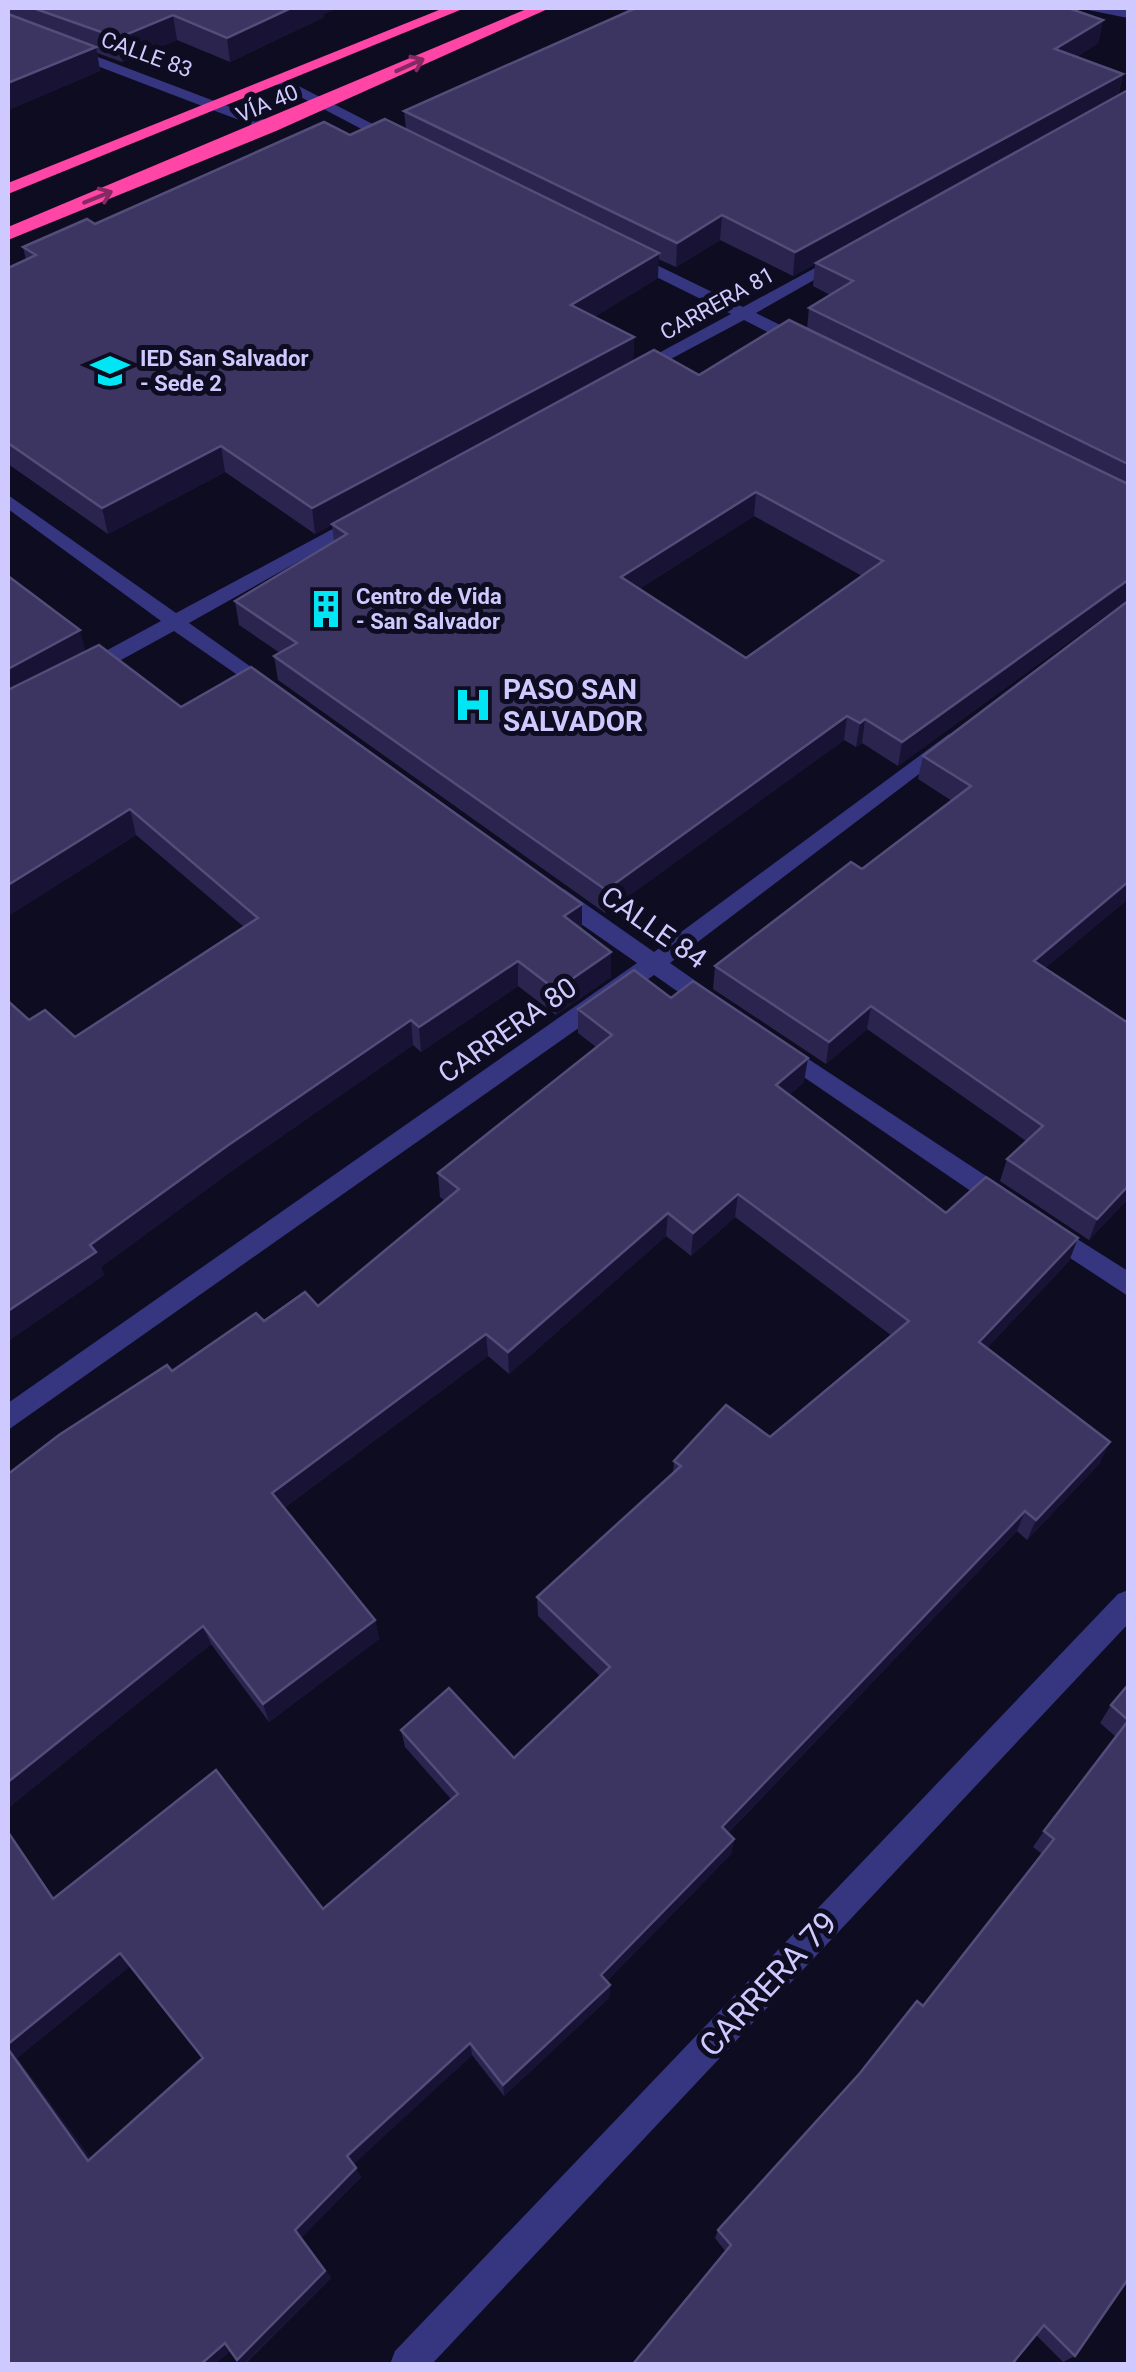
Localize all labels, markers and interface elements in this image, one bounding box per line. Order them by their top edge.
street label: CALLE 83 [98,26,196,82]
one-way arrow [394,55,425,73]
street label: VÍA 40 [233,79,302,128]
one-way arrow [82,187,113,205]
street label: CARRERA 81 [656,262,779,345]
place label: IED San Salvador - Sede 2 [140,346,308,396]
school or university icon: IED San Salvador - Sede 2 [89,350,131,392]
place label: Centro de Vida - San Salvador [356,584,502,634]
building icon: Centro de Vida - San Salvador [305,588,347,630]
place label: PASO SAN SALVADOR [503,673,643,738]
hospital icon: PASO SAN SALVADOR [452,684,494,726]
street label: CALLE 84 [595,879,713,976]
street label: CARRERA 80 [432,971,583,1090]
street label: CARRERA 79 [691,1904,845,2064]

